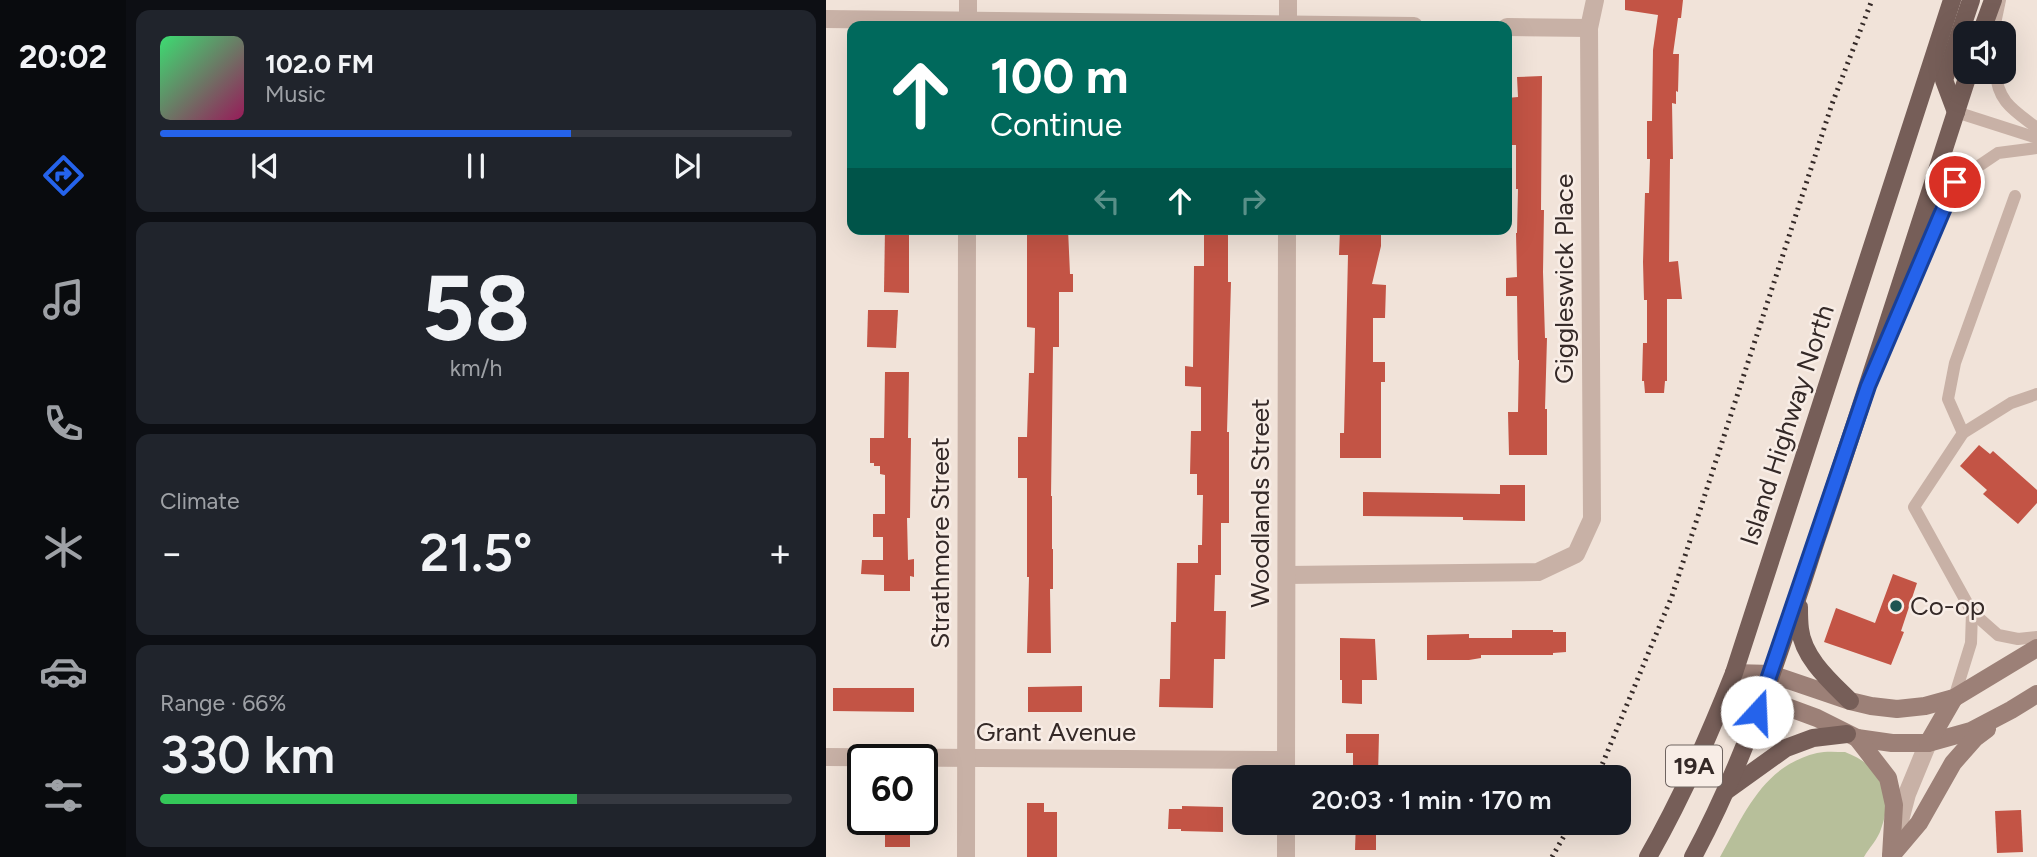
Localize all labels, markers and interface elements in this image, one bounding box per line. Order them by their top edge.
map controls [1953,21,2016,84]
button: sound [1953,21,2016,84]
text: 20:02 [19,38,107,76]
text: 100 m [990,46,1129,105]
text: 102.0 FM [265,48,374,80]
icon: ahead [875,49,966,140]
text: Music [265,80,326,108]
text: Continue [990,106,1122,144]
icon: previous [246,147,284,185]
icon: pause [457,147,495,185]
icon: next [668,147,706,185]
icon: directions [39,151,88,200]
pin [1925,152,1985,212]
icon: arrive [1936,163,1974,201]
street label: Giggleswick Place [1548,174,1580,384]
icon: left [1088,182,1126,220]
icon: ahead [1161,182,1199,220]
icon: right [1234,182,1272,220]
text: 58 [422,254,530,363]
icon: music [39,275,88,324]
street label: Island Highway North [1733,301,1841,549]
text: km/h [450,354,502,382]
street label: Woodlands Street [1244,398,1276,608]
icon: phone [39,399,88,448]
street label: Strathmore Street [924,437,956,649]
text: Climate [160,487,239,515]
text: 21.5° [419,522,533,584]
icon: climate [39,523,88,572]
text: − [160,530,184,576]
text: + [768,530,792,576]
place label: Co-op [1910,590,1985,622]
marker: Co-op [1888,598,1904,614]
icon: car [39,647,88,696]
position arrow [1720,675,1794,749]
text: Range · 66% [160,689,286,717]
street label: Grant Avenue [976,716,1136,748]
text: 330 km [160,724,335,786]
speed limit sign: 60 [847,744,938,835]
road number: 19A [1666,746,1722,786]
icon: filters [39,771,88,820]
text: 20:03 · 1 min · 170 m [1312,784,1551,816]

